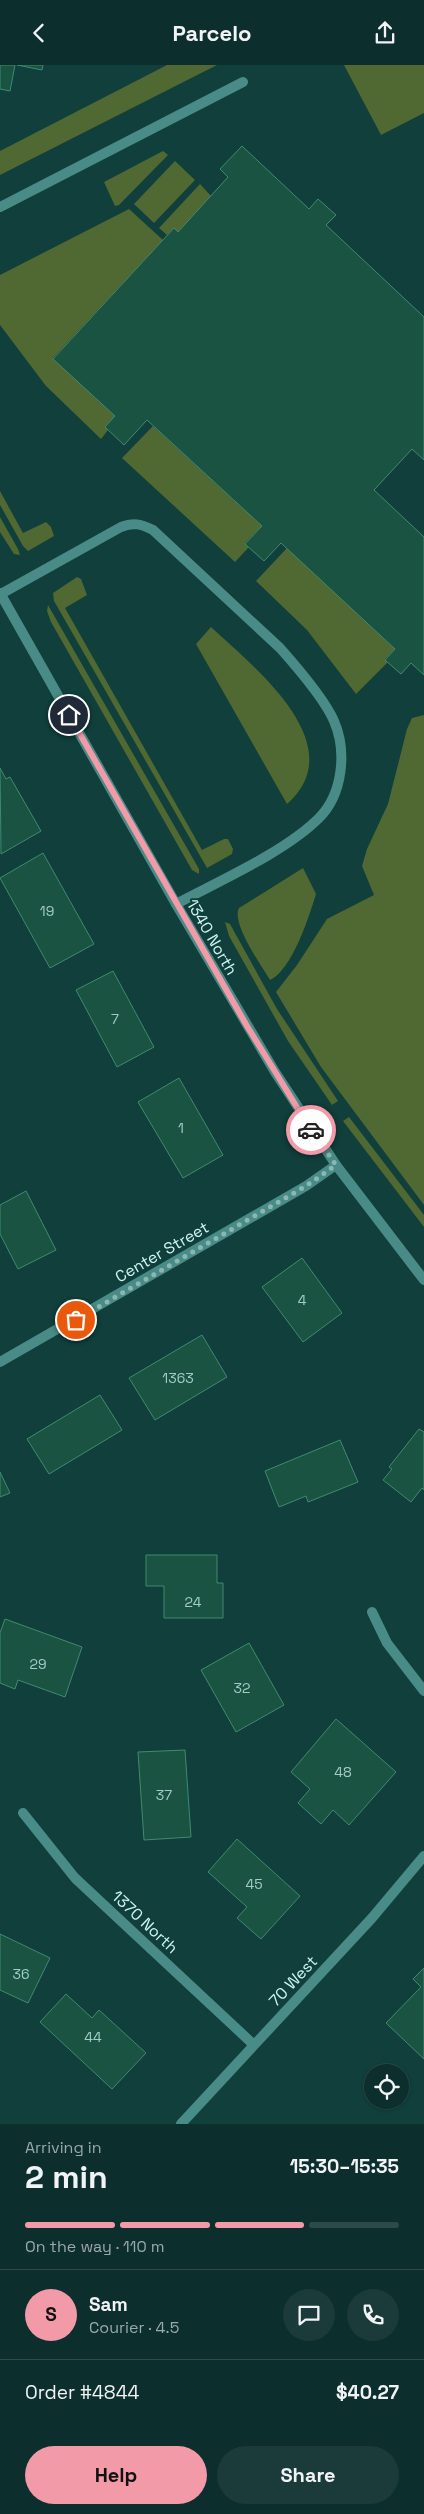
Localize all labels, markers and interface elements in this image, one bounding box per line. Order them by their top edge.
icon: back [25,19,53,47]
text: Parcelo [172,19,252,47]
icon: share [371,19,399,47]
pin [48,694,90,736]
icon: home [55,701,83,729]
street label: 1340 North [182,895,242,979]
house number: 19 [40,902,54,920]
house number: 7 [111,1010,119,1028]
courier [286,1105,336,1155]
icon: car [297,1116,325,1144]
house number: 1 [178,1119,184,1137]
street label: Center Street [111,1217,213,1287]
house number: 4 [298,1291,307,1309]
pin [55,1299,97,1341]
icon: bag [62,1306,90,1334]
house number: 1363 [162,1369,194,1387]
house number: 24 [185,1593,202,1611]
house number: 29 [30,1655,46,1673]
house number: 32 [234,1679,250,1697]
house number: 48 [334,1763,352,1781]
house number: 37 [156,1786,172,1804]
house number: 45 [245,1875,263,1893]
street label: 1370 North [107,1886,183,1958]
street label: 70 West [264,1951,322,2011]
house number: 36 [12,1965,30,1983]
house number: 44 [84,2028,102,2046]
map controls [364,2064,409,2109]
button: locate [364,2064,409,2109]
text: Arriving in [25,2137,102,2158]
text: 15:30–15:35 [290,2154,399,2179]
text: 2 min [25,2157,108,2197]
text: On the way · 110 m [25,2236,165,2257]
button: chat [283,2289,335,2341]
button: phone [347,2289,399,2341]
text: Sam [89,2292,128,2317]
text: S [45,2302,57,2327]
text: Courier · 4.5 [89,2317,179,2338]
text: Order #4844 [25,2380,139,2405]
text: $40.27 [336,2380,399,2405]
button: Help [25,2446,207,2504]
button: Share [217,2446,399,2504]

